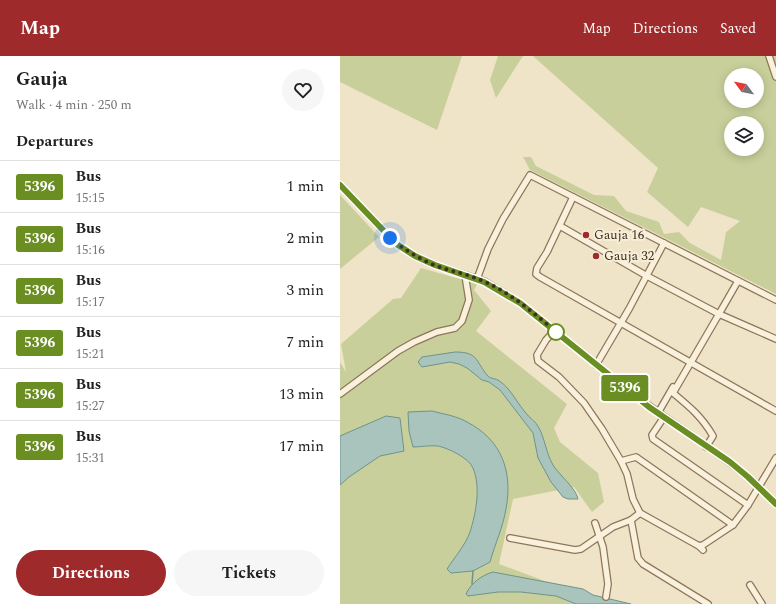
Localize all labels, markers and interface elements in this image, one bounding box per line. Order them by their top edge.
text: Map [20,14,60,43]
text: Map [583,18,611,39]
text: Directions [633,18,698,39]
text: Saved [720,18,756,39]
text: Gauja [16,65,68,94]
north arrow [724,68,764,108]
map controls [724,68,764,156]
button: heart [282,69,324,111]
text: Walk · 4 min · 250 m [16,95,132,115]
button: layers [724,116,764,156]
text: Departures [16,130,94,153]
text: Bus [75,165,101,188]
text: 1 min [286,175,324,198]
text: 5396 [24,176,55,197]
text: 15:15 [75,188,105,208]
text: Bus [75,217,101,240]
place label: Gauja 16 [594,225,645,245]
text: 2 min [286,227,324,250]
text: 5396 [24,228,55,249]
your location [380,228,400,248]
marker: Gauja 16 [581,230,591,240]
text: 15:16 [75,240,105,260]
place label: Gauja 32 [604,246,654,266]
marker: Gauja 32 [591,251,601,261]
text: Bus [75,269,101,292]
text: 3 min [286,279,324,302]
text: 5396 [24,280,55,301]
text: 15:17 [75,292,105,312]
text: Bus [75,321,101,344]
unlabelled marker [547,323,565,341]
text: 7 min [286,331,324,354]
text: 5396 [24,332,55,353]
text: 15:21 [75,344,105,364]
text: Bus [75,373,101,396]
line badge: 5396 [597,375,653,401]
text: 5396 [609,377,641,398]
text: 13 min [279,383,324,406]
text: 5396 [24,384,55,405]
text: 15:27 [75,396,105,416]
text: Bus [75,425,101,448]
text: 17 min [279,435,324,458]
text: 5396 [24,436,55,457]
text: 15:31 [75,448,105,468]
button: Directions [16,550,166,596]
button: Tickets [174,550,324,596]

